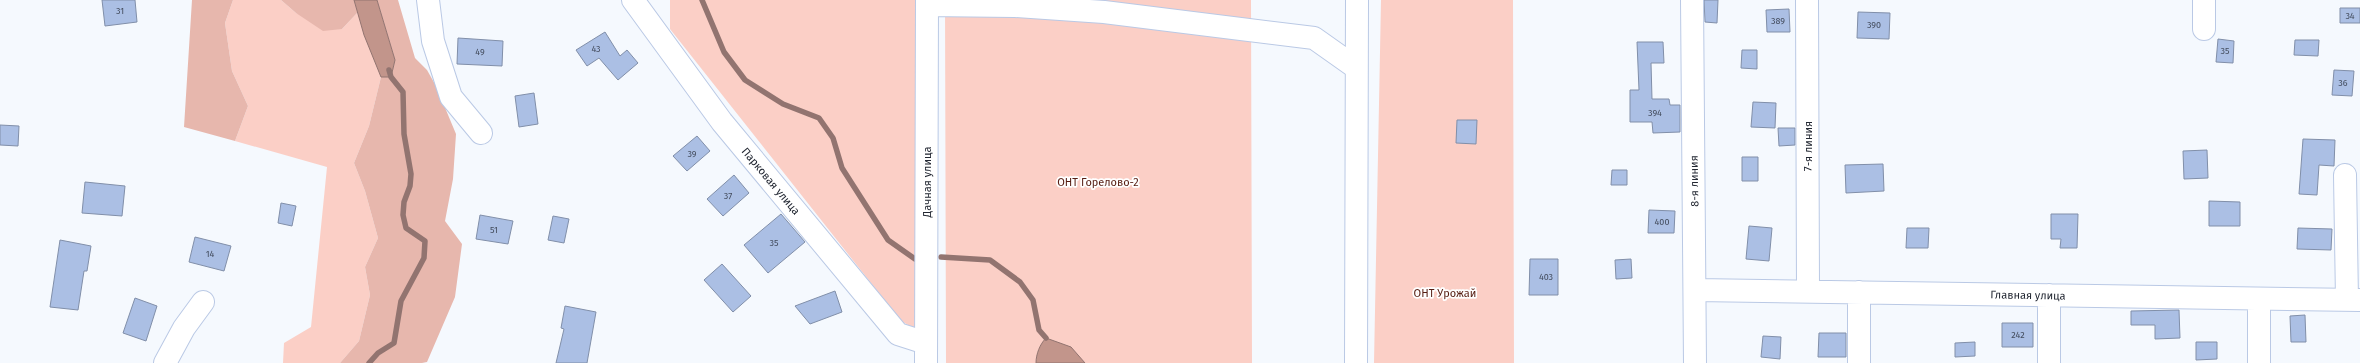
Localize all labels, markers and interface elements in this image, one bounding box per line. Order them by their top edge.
house number: 31 [116,6,124,16]
house number: 34 [2345,11,2355,21]
house number: 389 [1771,16,1785,26]
house number: 390 [1867,20,1881,30]
house number: 43 [591,44,601,54]
house number: 35 [2220,46,2230,56]
house number: 49 [475,47,485,57]
house number: 36 [2338,78,2348,88]
house number: 394 [1648,108,1662,118]
street label: 7-я линия [1802,121,1815,171]
street label: Парковая улица [739,145,802,218]
street label: Дачная улица [921,147,934,218]
house number: 39 [687,149,697,159]
street label: 8-я линия [1688,155,1701,207]
park label: ОНТ Горелово-2 [1057,176,1139,189]
house number: 37 [724,191,732,201]
house number: 400 [1655,217,1669,227]
house number: 51 [490,225,498,235]
house number: 35 [769,238,779,248]
house number: 14 [206,249,215,259]
house number: 403 [1539,272,1553,282]
park label: ОНТ Урожай [1414,287,1476,300]
street label: Главная улица [1990,288,2066,303]
house number: 242 [2011,330,2025,340]

